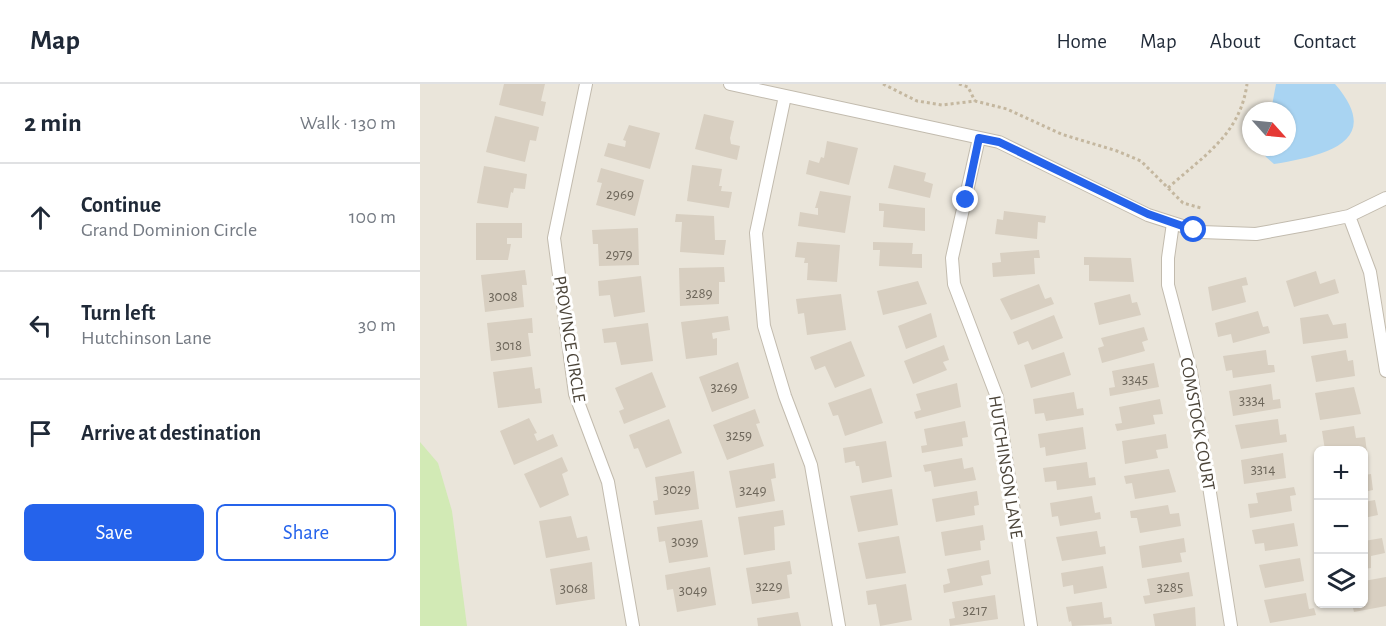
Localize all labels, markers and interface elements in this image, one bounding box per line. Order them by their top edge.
text: Map [30,27,80,55]
text: Home [1056,31,1107,52]
text: Map [1140,31,1177,52]
text: About [1210,31,1260,52]
text: Contact [1293,31,1356,52]
north arrow [1242,102,1296,156]
text: 2 min [24,110,82,136]
text: Walk · 130 m [300,113,396,133]
route end [952,186,978,212]
house number: 2969 [606,187,634,202]
text: Continue [81,194,161,216]
icon: ahead [24,201,57,234]
text: 100 m [349,207,396,227]
route start [1180,216,1206,242]
text: Grand Dominion Circle [81,220,257,240]
house number: 2979 [605,247,633,262]
street label: PROVINCE CIRCLE [550,275,588,404]
house number: 3289 [685,286,713,301]
house number: 3008 [488,289,518,304]
text: Turn left [81,302,155,324]
icon: left [24,309,57,342]
text: 30 m [358,315,396,335]
text: Hutchinson Lane [81,328,212,348]
house number: 3018 [496,338,522,353]
street label: COMSTOCK COURT [1176,356,1218,492]
house number: 3345 [1122,372,1148,387]
house number: 3269 [710,380,738,395]
house number: 3334 [1239,393,1265,408]
street label: HUTCHINSON LANE [985,394,1025,540]
icon: arrive [24,417,57,450]
text: Arrive at destination [81,422,261,444]
house number: 3259 [726,428,752,443]
map controls [1314,446,1368,608]
button: + [1314,446,1368,500]
house number: 3314 [1251,462,1275,477]
house number: 3029 [663,482,691,497]
house number: 3249 [739,483,767,498]
button: − [1314,500,1368,554]
button: Save [24,504,204,561]
button: Share [216,504,396,561]
house number: 3039 [671,534,699,549]
button: layers [1314,554,1368,608]
house number: 3229 [756,579,782,594]
house number: 3285 [1157,580,1183,595]
house number: 3068 [560,581,588,596]
house number: 3049 [679,583,707,598]
house number: 3217 [963,603,987,618]

